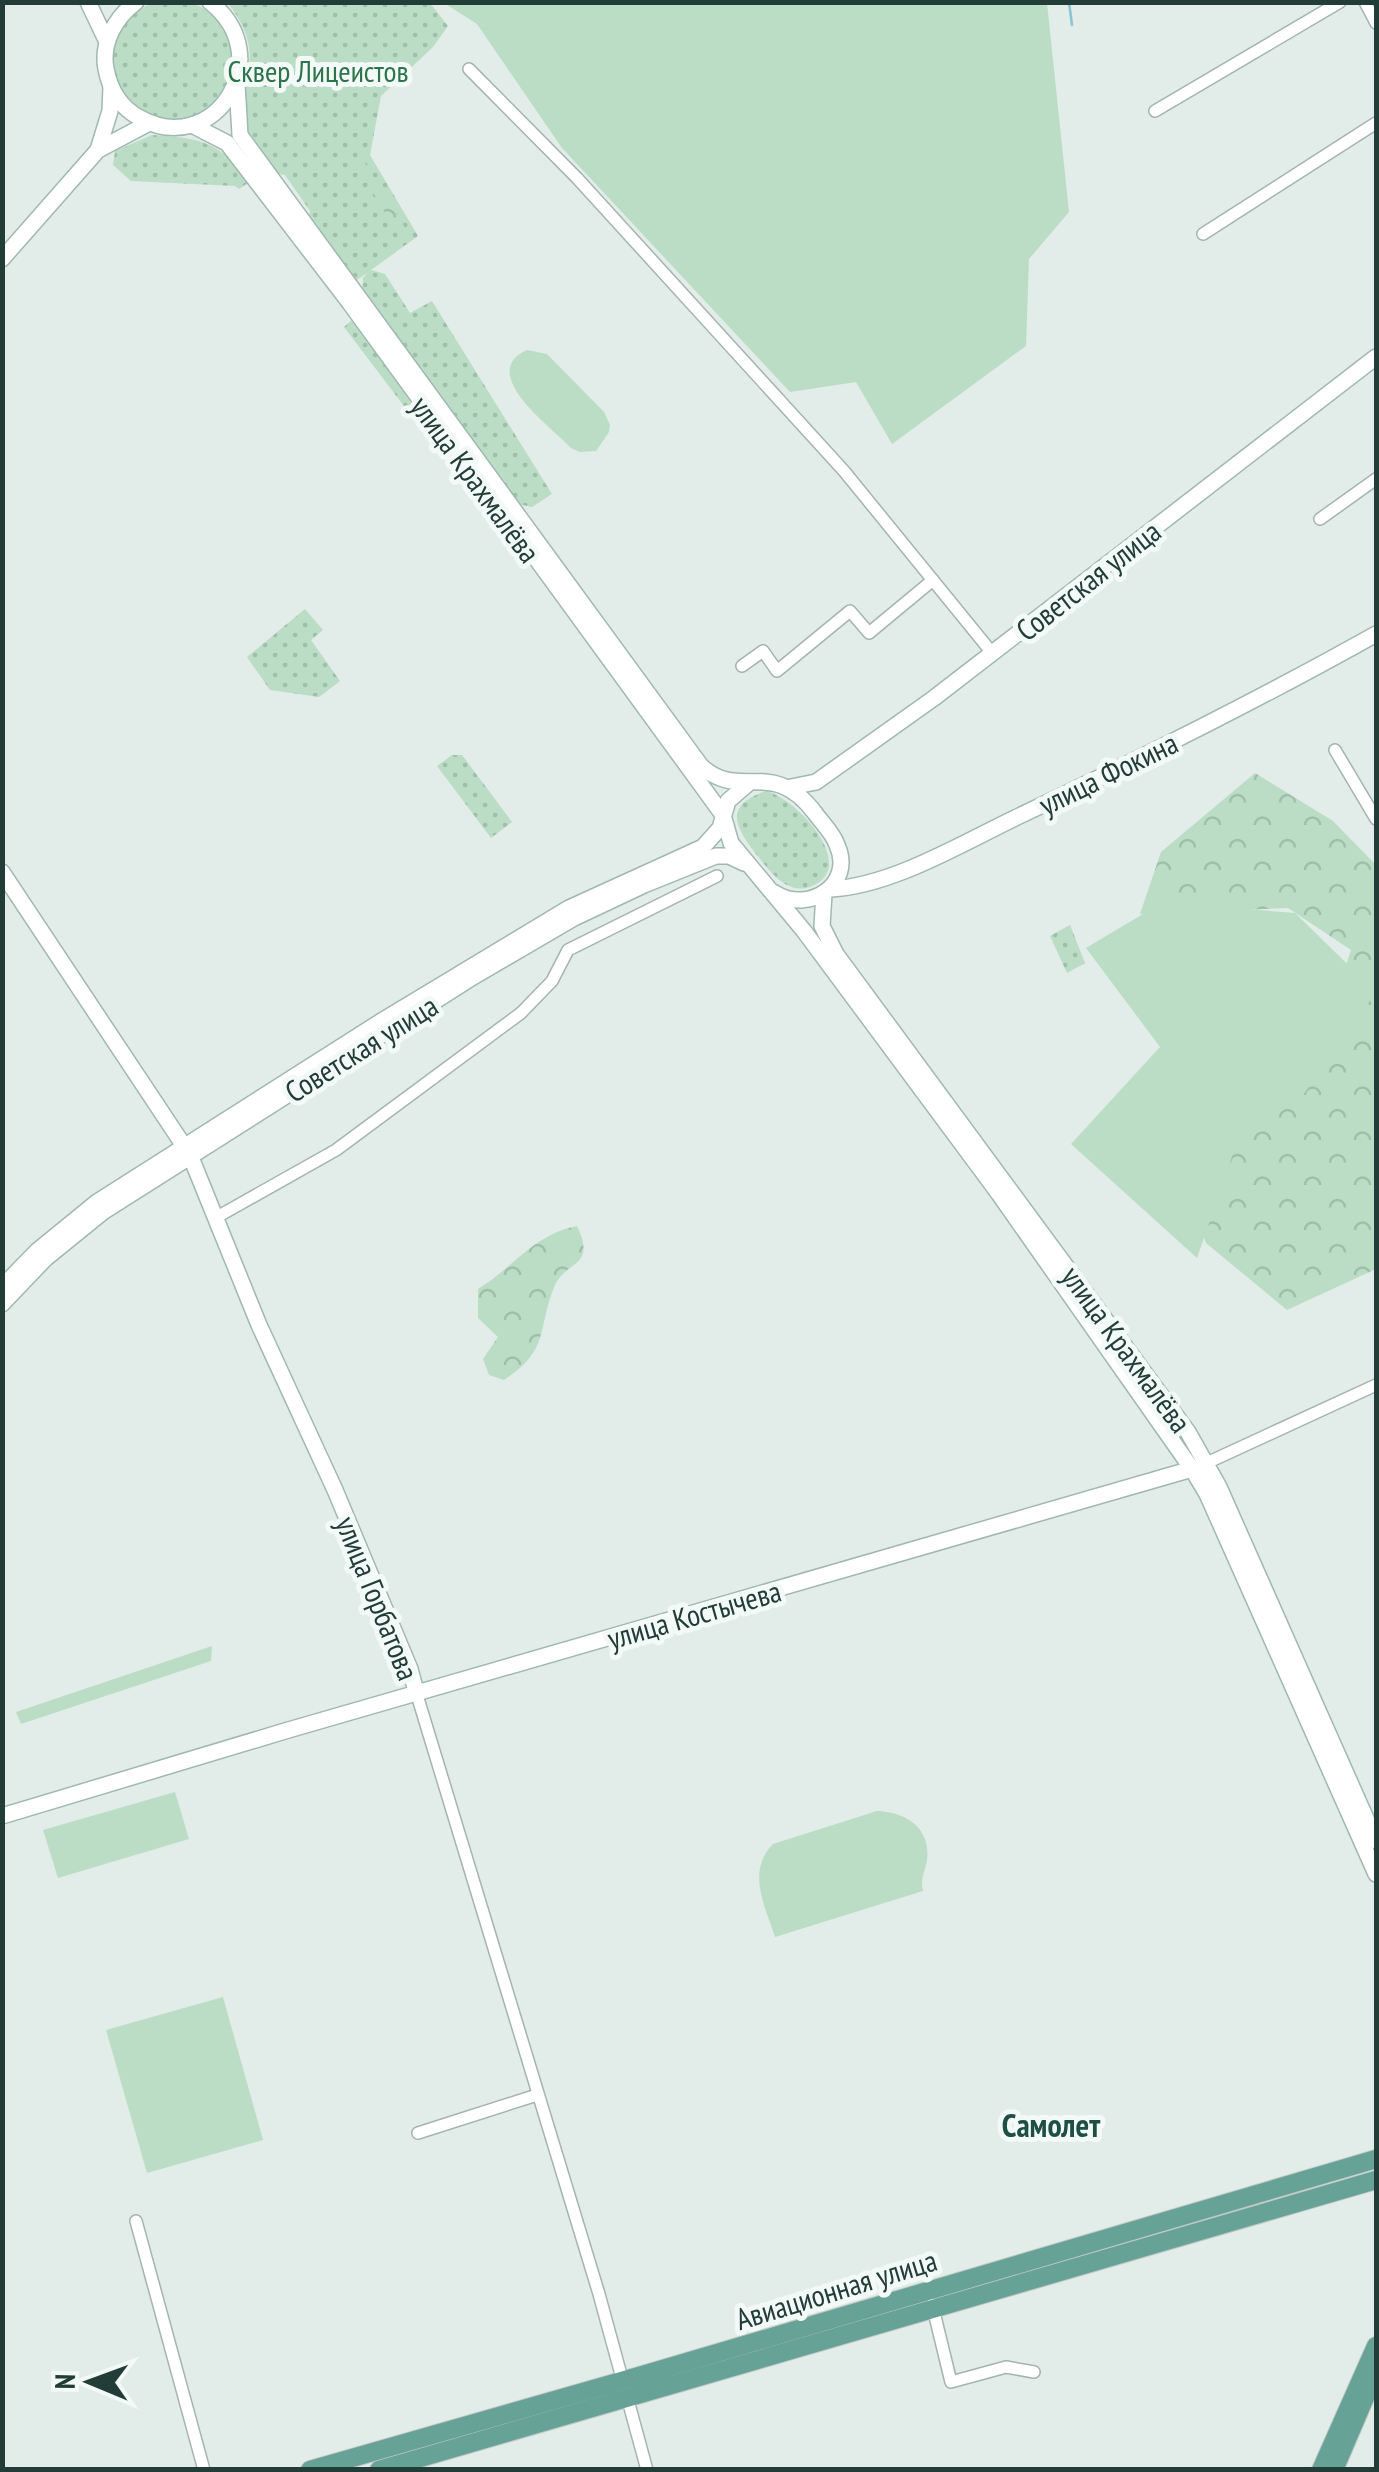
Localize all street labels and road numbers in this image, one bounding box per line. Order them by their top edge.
street label: улица Крахмалёва [402,388,550,570]
street label: Советская улица [1008,511,1168,649]
street label: улица Фокина [1032,723,1184,823]
street label: Советская улица [277,986,445,1110]
street label: улица Крахмалёва [1053,1258,1201,1440]
street label: улица Горбатова [327,1510,429,1686]
street label: улица Костычева [603,1571,785,1657]
street label: Авиационная улица [731,2240,941,2338]

